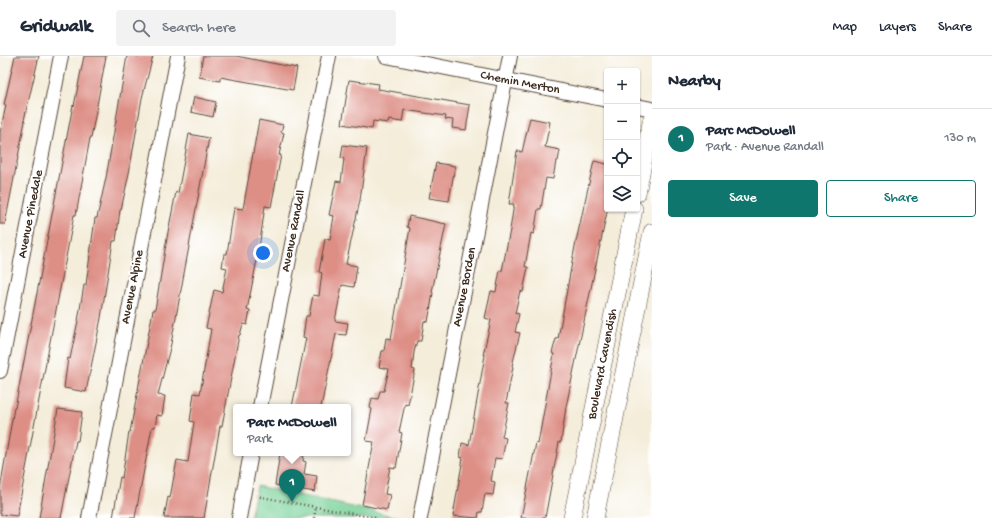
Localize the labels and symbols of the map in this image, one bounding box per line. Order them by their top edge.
street label: Chemin Merton [479,68,562,98]
street label: Avenue Pinedale [15,168,47,259]
street label: Avenue Randall [279,189,309,273]
your location [253,243,273,263]
street label: Avenue Borden [450,245,480,328]
street label: Avenue Alpine [119,249,148,325]
street label: Boulevard Cavendish [585,307,621,422]
pin: 1 [279,469,305,502]

